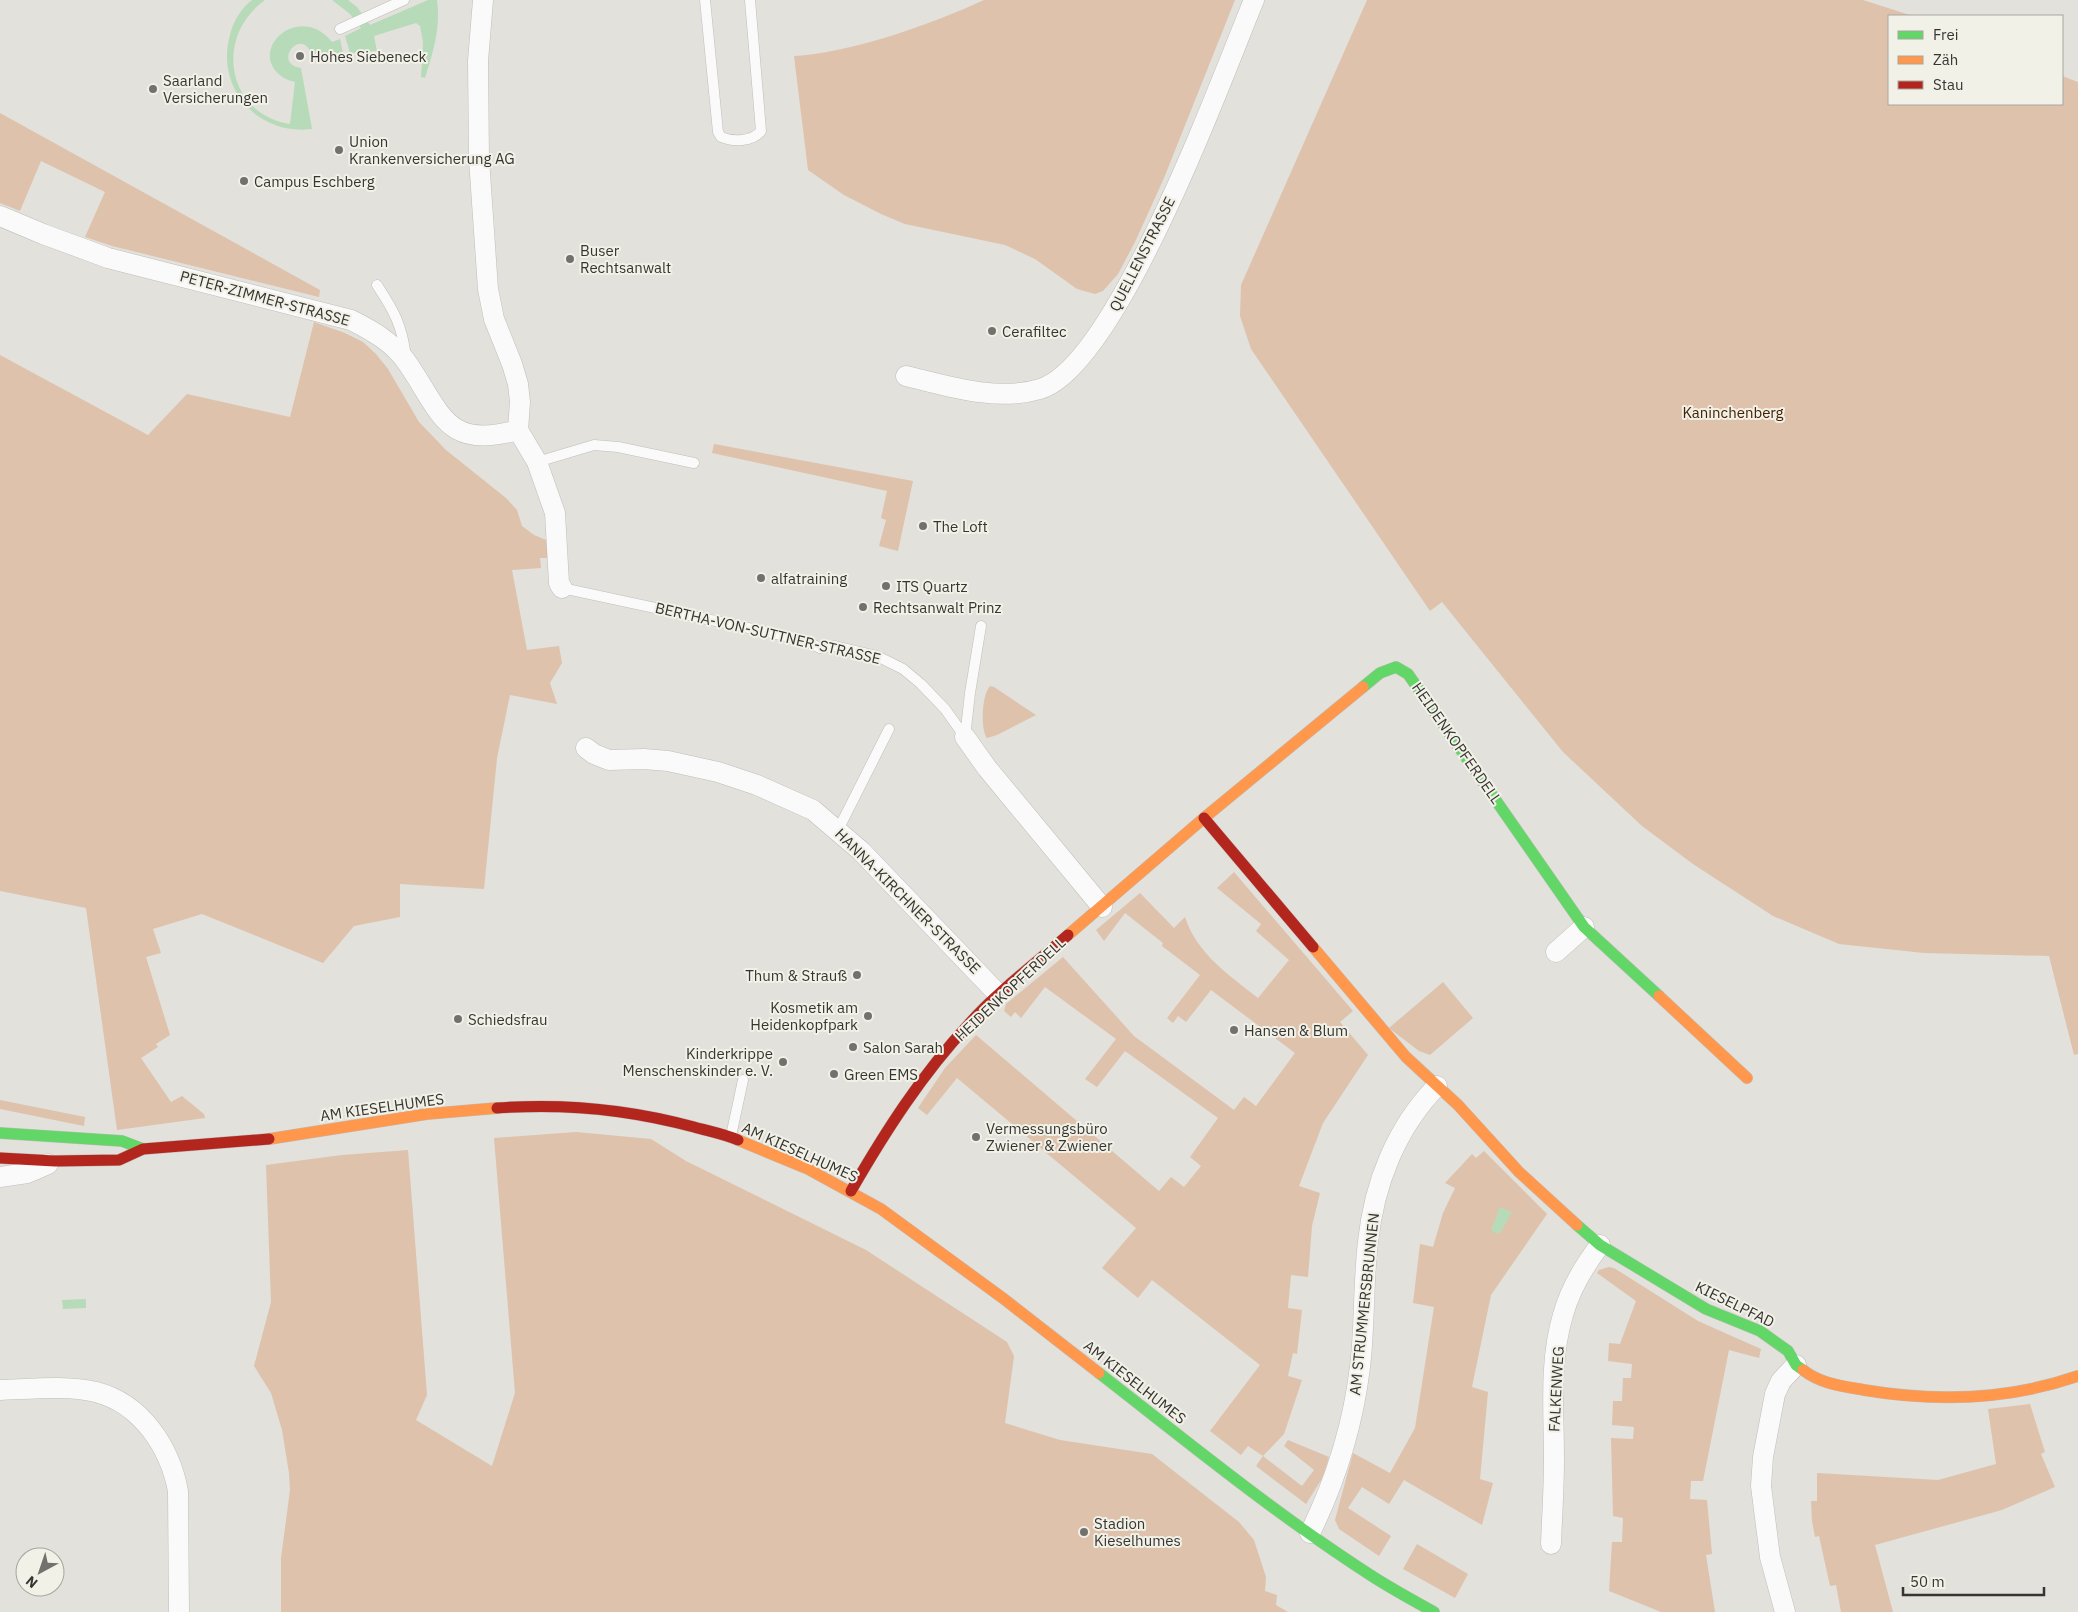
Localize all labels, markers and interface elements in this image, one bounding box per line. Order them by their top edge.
legend [1888,15,2063,105]
text: Frei [1933,25,1959,44]
place label: Hohes Siebeneck [310,47,427,66]
marker: Hohes Siebeneck [294,50,306,62]
text: Zäh [1933,50,1958,69]
place label: Saarland Versicherungen [163,71,268,107]
text: Stau [1933,75,1964,94]
marker: Saarland Versicherungen [147,83,159,95]
place label: Union Krankenversicherung AG [349,132,515,168]
marker: Union Krankenversicherung AG [333,144,345,156]
place label: Campus Eschberg [254,172,375,191]
marker: Campus Eschberg [238,175,250,187]
street label: QUELLENSTRASSE [1105,193,1179,315]
place label: Buser Rechtsanwalt [580,241,671,277]
marker: Buser Rechtsanwalt [564,253,576,265]
street label: PETER-ZIMMER-STRASSE [178,266,352,330]
place label: Cerafiltec [1002,322,1067,341]
marker: Cerafiltec [986,325,998,337]
park label: Kaninchenberg [1683,403,1784,422]
place label: The Loft [933,517,988,536]
marker: The Loft [917,520,929,532]
place label: alfatraining [771,569,847,588]
marker: alfatraining [755,572,767,584]
place label: ITS Quartz [896,577,968,596]
marker: ITS Quartz [880,580,892,592]
street label: BERTHA-VON-SUTTNER-STRASSE [653,598,883,668]
place label: Rechtsanwalt Prinz [873,598,1002,617]
marker: Rechtsanwalt Prinz [857,601,869,613]
street label: HEIDENKOPFERDELL [1408,678,1506,808]
street label: HANNA-KIRCHNER-STRASSE [831,824,985,978]
street label: HEIDENKOPFERDELL [951,933,1070,1045]
place label: Thum & Strauß [745,966,847,985]
marker: Thum & Strauß [851,969,863,981]
place label: Kosmetik am Heidenkopfpark [750,998,858,1034]
place label: Schiedsfrau [468,1010,548,1029]
marker: Kosmetik am Heidenkopfpark [862,1010,874,1022]
marker: Schiedsfrau [452,1013,464,1025]
place label: Hansen & Blum [1244,1021,1348,1040]
marker: Hansen & Blum [1228,1024,1240,1036]
place label: Salon Sarah [863,1038,943,1057]
marker: Salon Sarah [847,1041,859,1053]
place label: Kinderkrippe Menschenskinder e. V. [623,1044,773,1080]
marker: Kinderkrippe Menschenskinder e. V. [777,1056,789,1068]
place label: Green EMS [844,1065,918,1084]
marker: Green EMS [828,1068,840,1080]
street label: AM KIESELHUMES [319,1089,445,1125]
street label: AM KIESELHUMES [739,1118,861,1186]
place label: Vermessungsbüro Zwiener & Zwiener [986,1119,1113,1155]
marker: Vermessungsbüro Zwiener & Zwiener [970,1131,982,1143]
street label: AM STRUMMERSBRUNNEN [1345,1212,1383,1396]
street label: KIESELPFAD [1692,1277,1778,1331]
street label: AM KIESELHUMES [1080,1336,1190,1428]
street label: FALKENWEG [1544,1345,1568,1433]
place label: Stadion Kieselhumes [1094,1514,1181,1550]
marker: Stadion Kieselhumes [1078,1526,1090,1538]
north arrow [15,1547,65,1597]
scale bar [1903,1564,2044,1596]
text: N [22,1572,41,1592]
text: 50 m [1910,1572,1945,1591]

